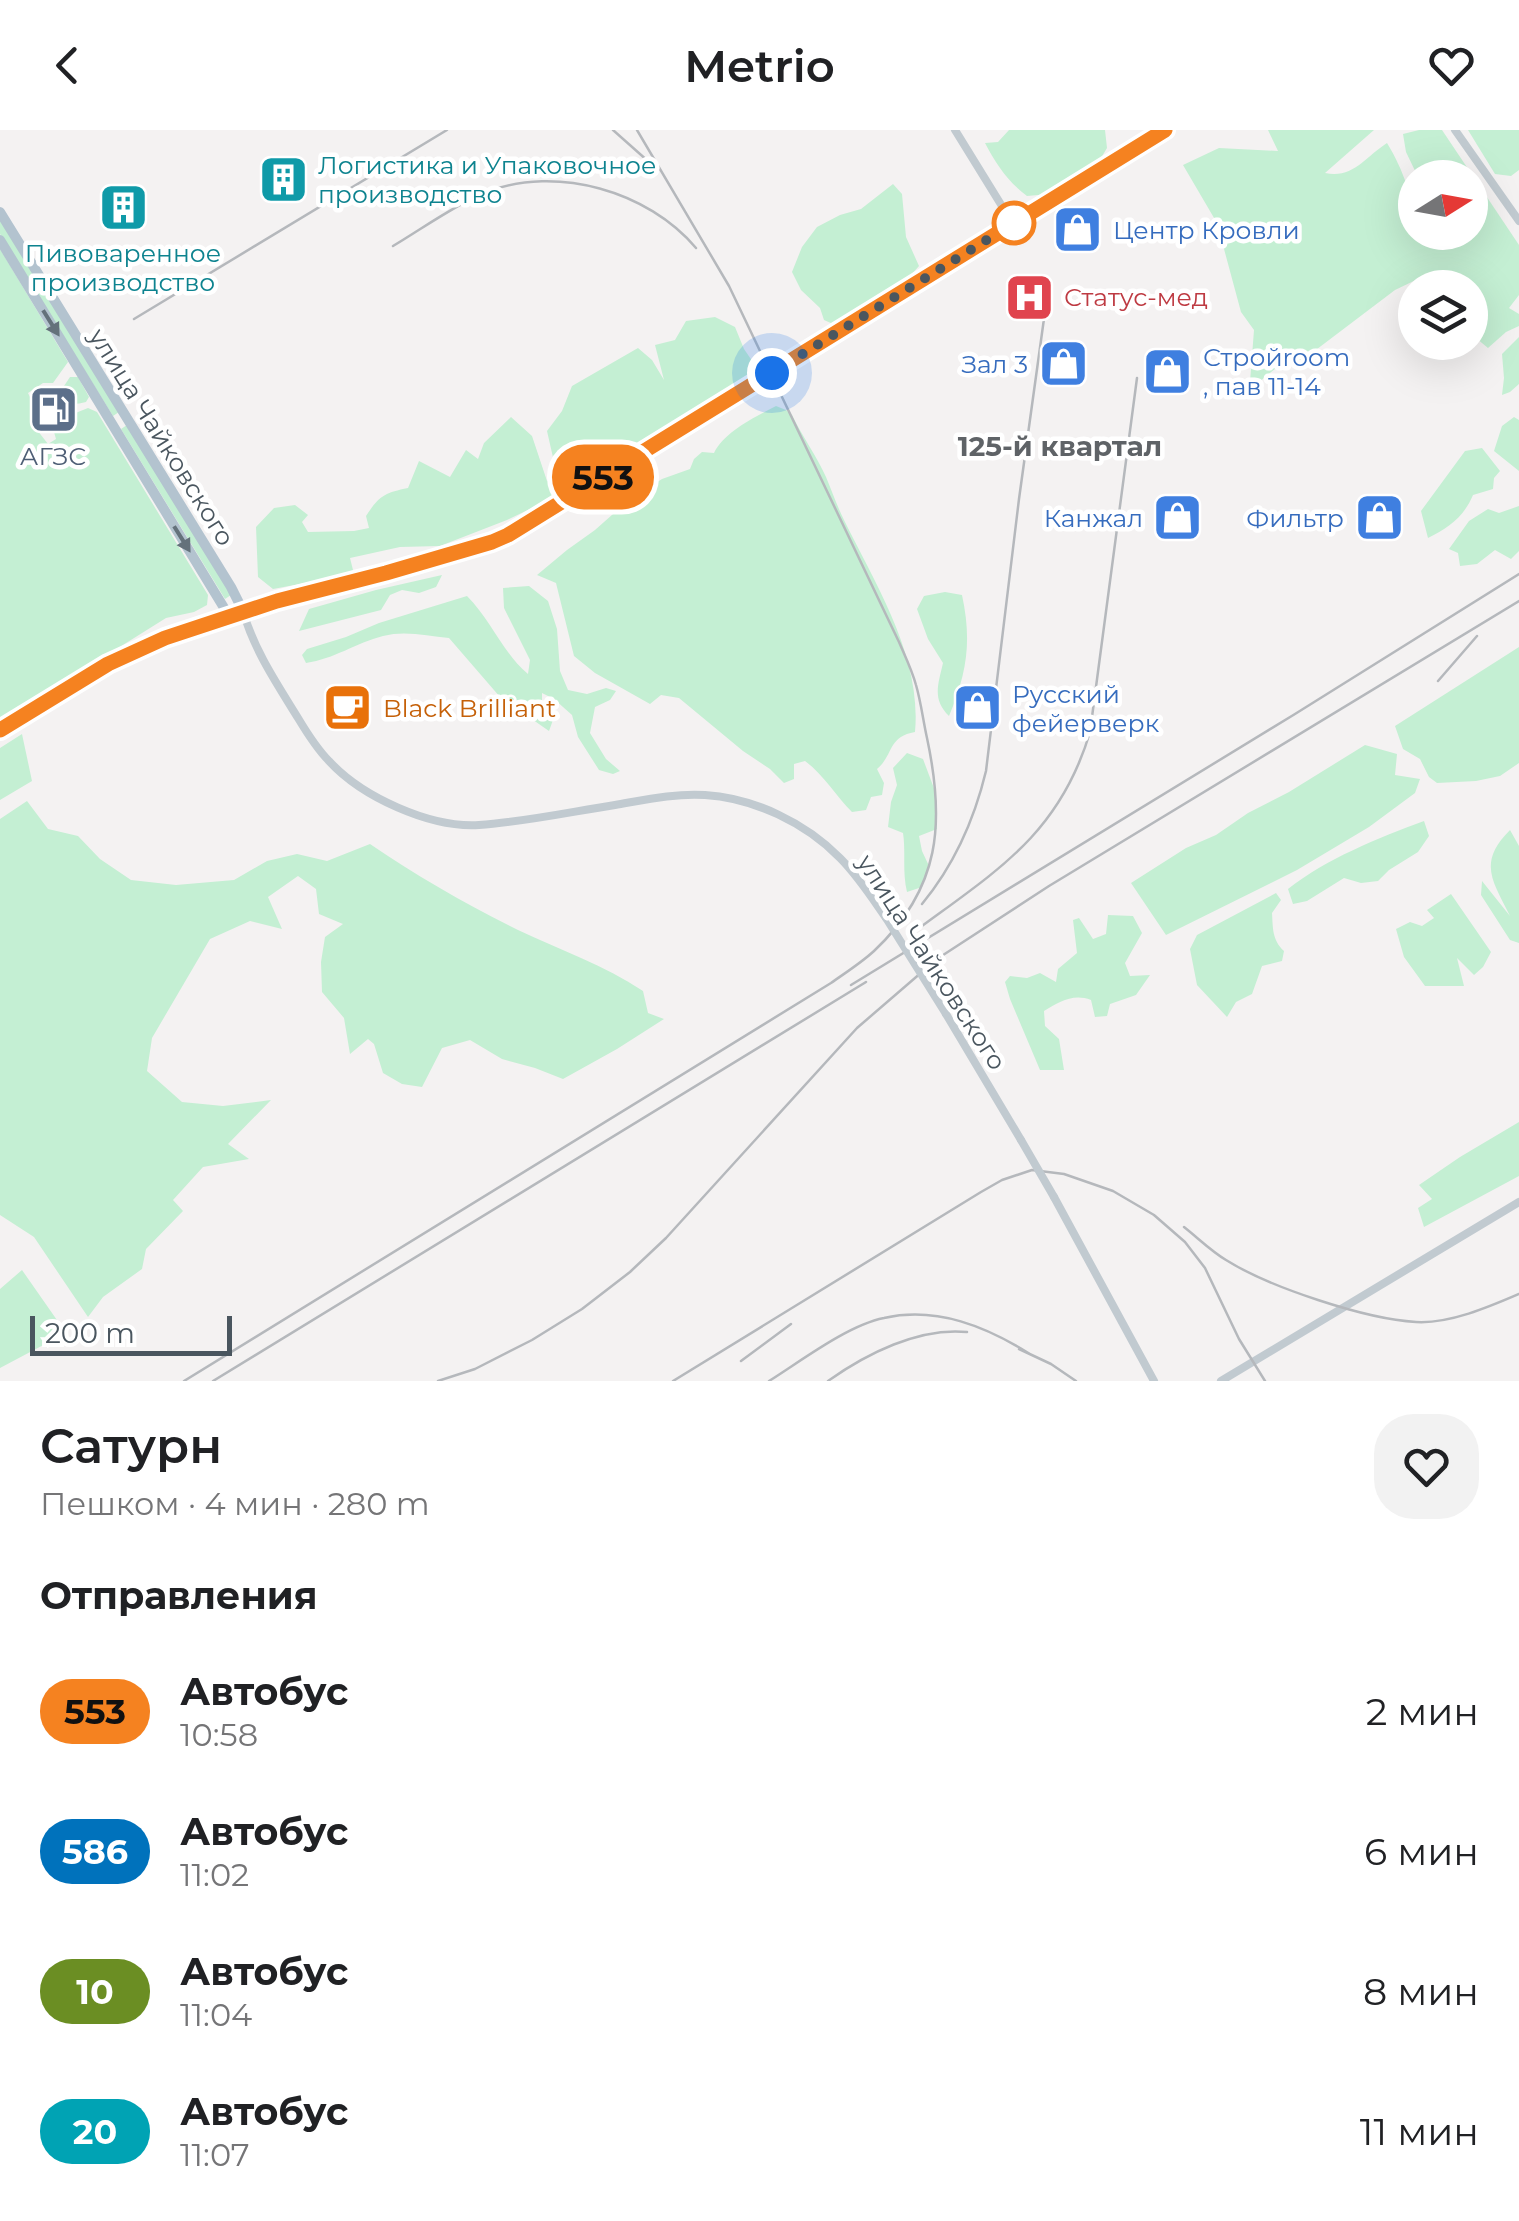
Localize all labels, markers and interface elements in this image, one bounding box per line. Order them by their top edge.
icon: back [40,38,95,93]
text: Metrio [684,38,835,93]
icon: heart [1424,38,1479,93]
place label: Логистика и Упаковочное производство [318,150,656,209]
building icon: Логистика и Упаковочное производство [257,153,309,205]
north arrow [1398,160,1488,250]
map controls [1398,160,1488,360]
building icon: Пивоваренное производство [97,181,149,233]
unlabelled marker [993,202,1035,244]
shop icon: Центр Кровли [1052,204,1104,256]
place label: Центр Кровли [1113,215,1300,245]
place label: Пивоваренное производство [25,238,221,297]
button: layers [1398,270,1488,360]
hospital icon: Статус-мед [1003,271,1055,323]
place label: Статус-мед [1064,282,1208,312]
one-way arrow [42,309,59,337]
street label: улица Чайковского [82,322,241,551]
shop icon: Зал 3 [1037,338,1089,390]
place label: Стройroom , пав 11-14 [1203,342,1350,401]
shop icon: Стройroom , пав 11-14 [1142,345,1194,397]
your location [747,348,797,398]
place label: Зал 3 [961,349,1028,379]
fuel station icon: АГЗС [27,384,79,436]
district label: 125-й квартал [958,429,1162,463]
place label: АГЗС [20,441,86,471]
line badge: 553 [546,444,660,510]
text: 553 [572,456,634,499]
shop icon: Канжал [1152,492,1204,544]
shop icon: Фильтр [1353,492,1405,544]
place label: Канжал [1044,503,1143,533]
place label: Фильтр [1246,503,1344,533]
one-way arrow [173,525,190,553]
place label: Русский фейерверк [1012,679,1160,738]
cafe icon: Black Brilliant [322,682,374,734]
shop icon: Русский фейерверк [951,682,1003,734]
place label: Black Brilliant [383,693,556,723]
street label: улица Чайковского [851,848,1013,1075]
scale bar [30,1311,232,1356]
text: 200 m [45,1316,135,1350]
button: heart [1374,1414,1479,1519]
text: Сатурн [40,1417,222,1475]
text: Пешком · 4 мин · 280 m [40,1484,430,1523]
text: Отправления [40,1572,318,1619]
text: Автобус [180,1668,349,1715]
text: 2 мин [1366,1688,1479,1735]
text: 553 [64,1690,126,1733]
text: 10:58 [180,1715,258,1754]
text: Автобус [180,1808,349,1855]
text: 6 мин [1364,1828,1479,1875]
text: 586 [62,1830,128,1873]
text: 11:02 [180,1855,249,1894]
text: Автобус [180,1948,349,1995]
text: 8 мин [1363,1968,1479,2015]
text: 10 [76,1970,114,2013]
text: 11:04 [180,1995,252,2034]
text: Автобус [180,2088,349,2135]
text: 11 мин [1360,2108,1479,2155]
text: 20 [73,2110,117,2153]
text: 11:07 [180,2135,250,2174]

